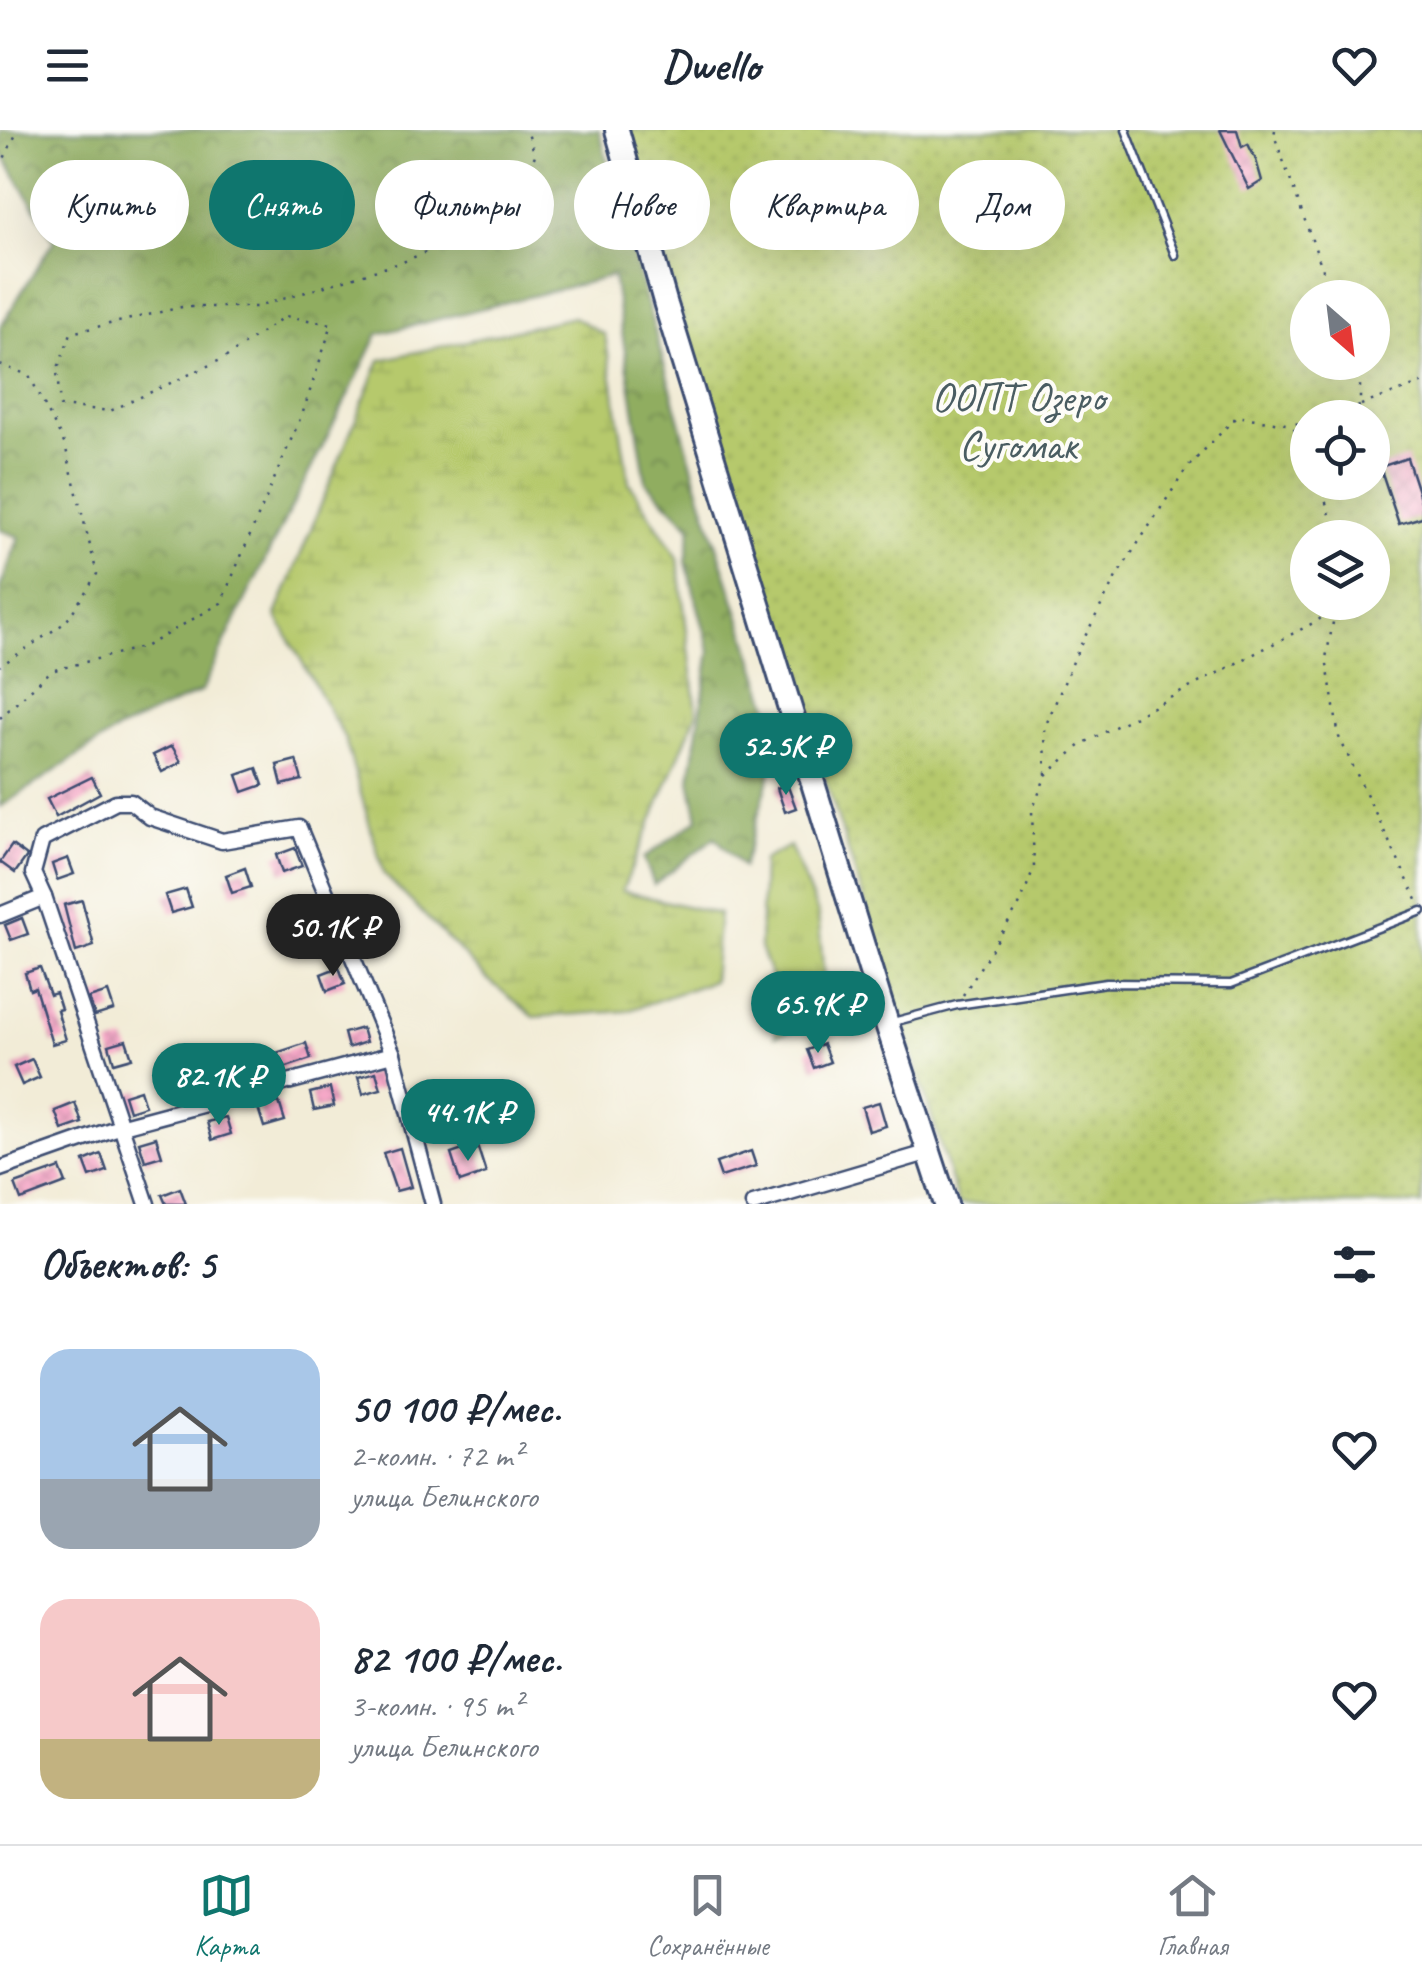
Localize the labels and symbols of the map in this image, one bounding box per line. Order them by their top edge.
north arrow [1290,280,1390,380]
park label: ООПТ Озеро Сугомак [931,371,1109,472]
pin: 52.5K ₽ [694,713,878,798]
pin: 50.1K ₽ [241,894,425,979]
pin: 65.9K ₽ [726,971,910,1056]
pin: 82.1K ₽ [127,1043,311,1128]
pin: 44.1K ₽ [376,1079,560,1164]

